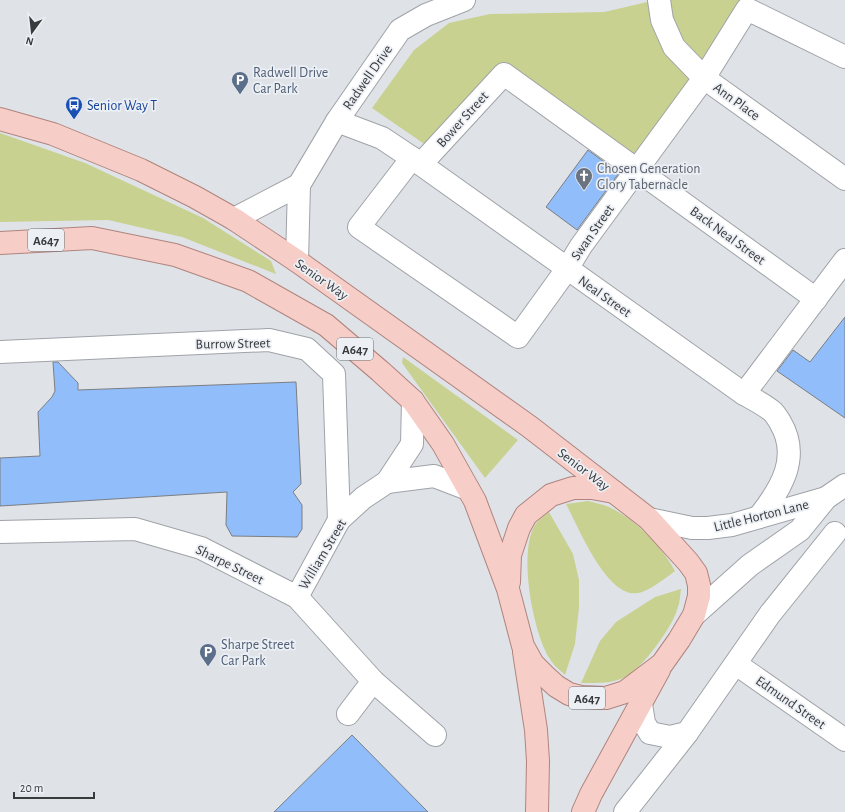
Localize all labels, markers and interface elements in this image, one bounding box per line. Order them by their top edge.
north arrow [12,12,52,52]
text: N [24,35,35,47]
street label: Radwell Drive [341,43,395,112]
place label: Radwell Drive Car Park [253,66,328,96]
parking icon: Radwell Drive Car Park [230,70,250,95]
street label: Ann Place [711,80,762,123]
street label: Bower Street [434,89,492,150]
bus stop icon: Senior Way T [64,95,84,120]
place label: Senior Way T [87,99,157,113]
place label: Chosen Generation Glory Tabernacle [597,162,701,192]
church icon: Chosen Generation Glory Tabernacle [574,166,594,191]
street label: Swan Street [569,202,617,263]
street label: Back Neal Street [687,204,768,268]
road number: A647 [28,229,64,251]
street label: Senior Way [292,257,350,303]
street label: Neal Street [575,274,634,320]
street label: Burrow Street [195,336,271,352]
road number: A647 [337,338,373,360]
street label: Senior Way [555,446,612,494]
street label: Little Horton Lane [712,497,810,535]
street label: William Street [297,517,349,592]
street label: Sharpe Street [193,543,266,588]
place label: Sharpe Street Car Park [221,638,295,668]
parking icon: Sharpe Street Car Park [198,642,218,667]
street label: Edmund Street [753,674,828,732]
road number: A647 [569,687,605,709]
scale bar [14,774,94,800]
text: 20 m [20,782,43,794]

